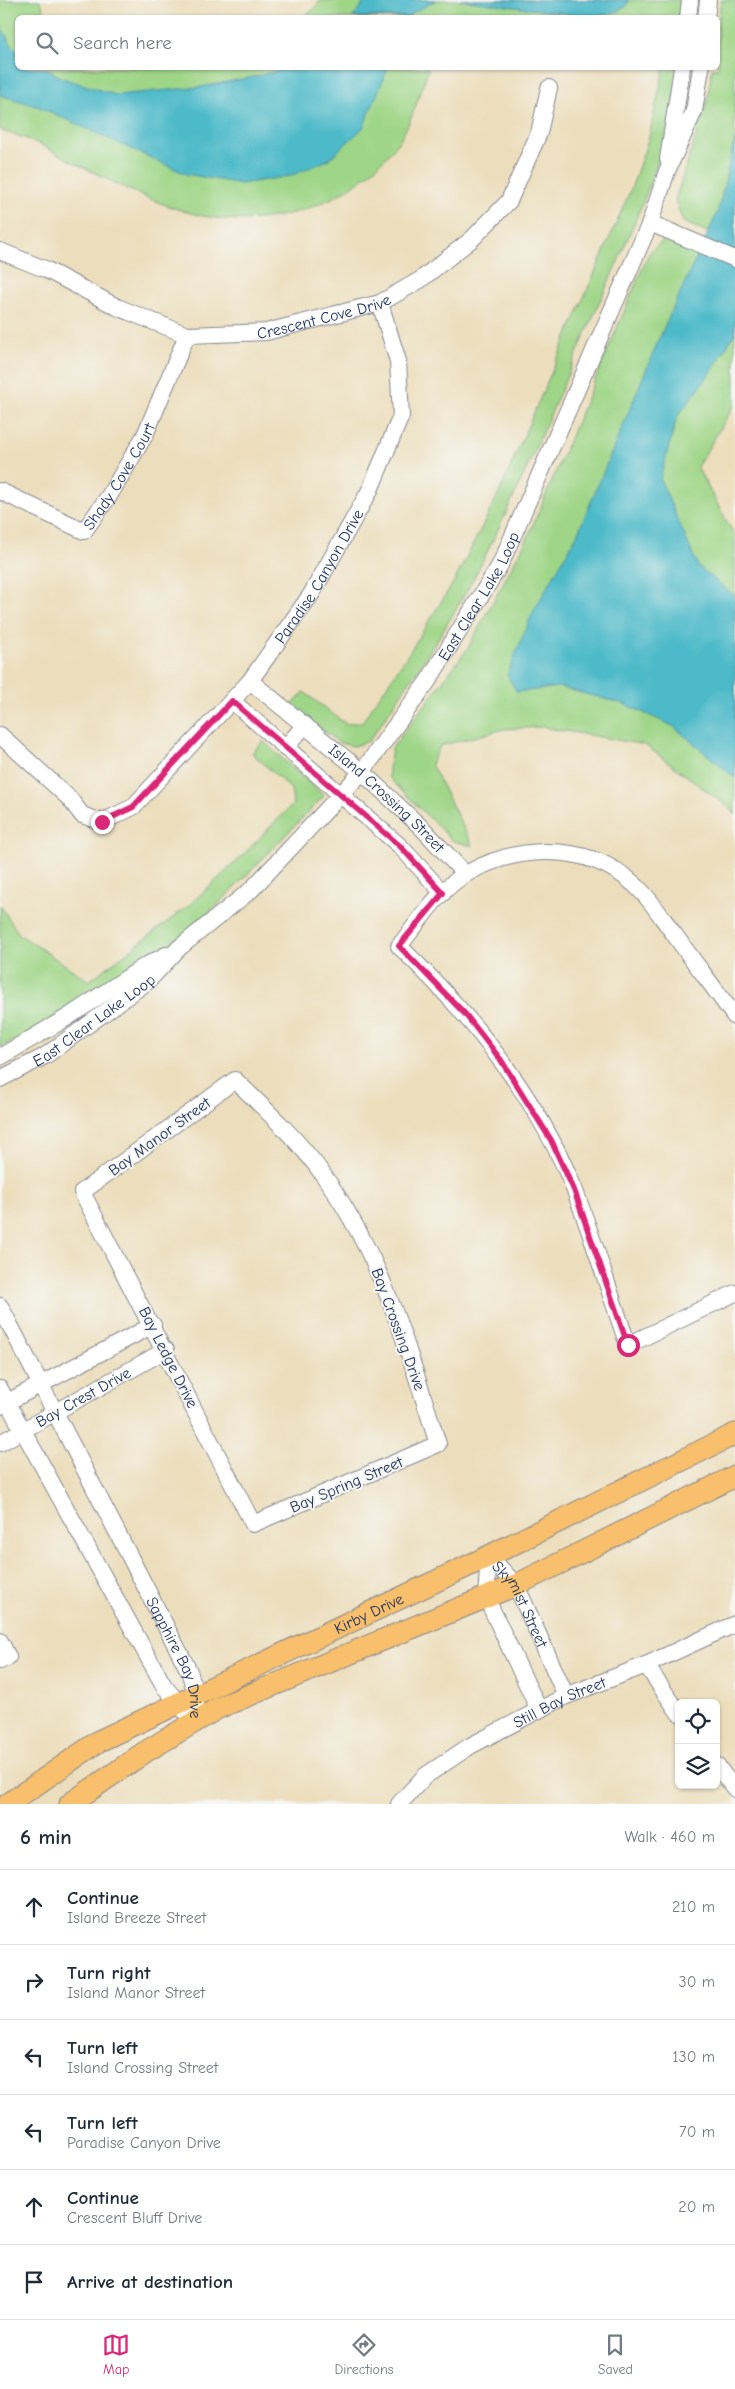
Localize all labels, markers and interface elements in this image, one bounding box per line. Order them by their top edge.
search box [15,15,720,70]
icon: search [33,29,61,57]
text: Search here [73,32,172,54]
street label: Crescent Cove Drive [257,291,394,342]
street label: Shady Cove Court [80,420,159,534]
street label: Paradise Canyon Drive [271,506,367,647]
street label: East Clear Lake Loop [435,529,523,664]
street label: Island Crossing Street [325,741,448,857]
route end [91,811,114,834]
street label: East Clear Lake Loop [30,971,159,1071]
street label: Bay Manor Street [105,1094,214,1180]
street label: Bay Crossing Drive [368,1266,429,1393]
street label: Bay Ledge Drive [135,1304,201,1411]
route start [617,1334,640,1357]
street label: Bay Crest Drive [33,1364,134,1431]
street label: Bay Spring Street [287,1453,406,1517]
street label: Skymist Street [488,1557,551,1651]
street label: Kirby Drive [331,1590,406,1638]
street label: Sapphire Bay Drive [142,1594,204,1718]
street label: Still Bay Street [510,1673,609,1732]
map controls [675,1699,720,1789]
button: locate [675,1699,720,1744]
button: layers [675,1744,720,1789]
text: 6 min [20,1825,72,1849]
text: Walk · 460 m [624,1828,715,1846]
text: Continue [67,1887,139,1909]
icon: ahead [20,1893,48,1921]
text: 210 m [672,1898,715,1916]
text: Island Breeze Street [67,1909,206,1927]
text: Turn right [67,1962,151,1984]
icon: right [20,1968,48,1996]
text: 30 m [679,1973,715,1991]
text: Island Manor Street [67,1984,205,2002]
text: Turn left [67,2037,138,2059]
icon: left [20,2043,48,2071]
text: 130 m [672,2048,715,2066]
text: Island Crossing Street [67,2059,218,2077]
text: Turn left [67,2112,138,2134]
icon: left [20,2118,48,2146]
text: 70 m [679,2123,715,2141]
text: Paradise Canyon Drive [67,2134,221,2152]
text: Continue [67,2187,139,2209]
icon: ahead [20,2193,48,2221]
text: 20 m [678,2198,715,2216]
text: Crescent Bluff Drive [67,2209,202,2227]
icon: arrive [20,2268,48,2296]
text: Arrive at destination [67,2271,233,2293]
tab: Map [102,2331,130,2378]
tab: Directions [334,2331,394,2378]
tab: Saved [598,2331,633,2378]

